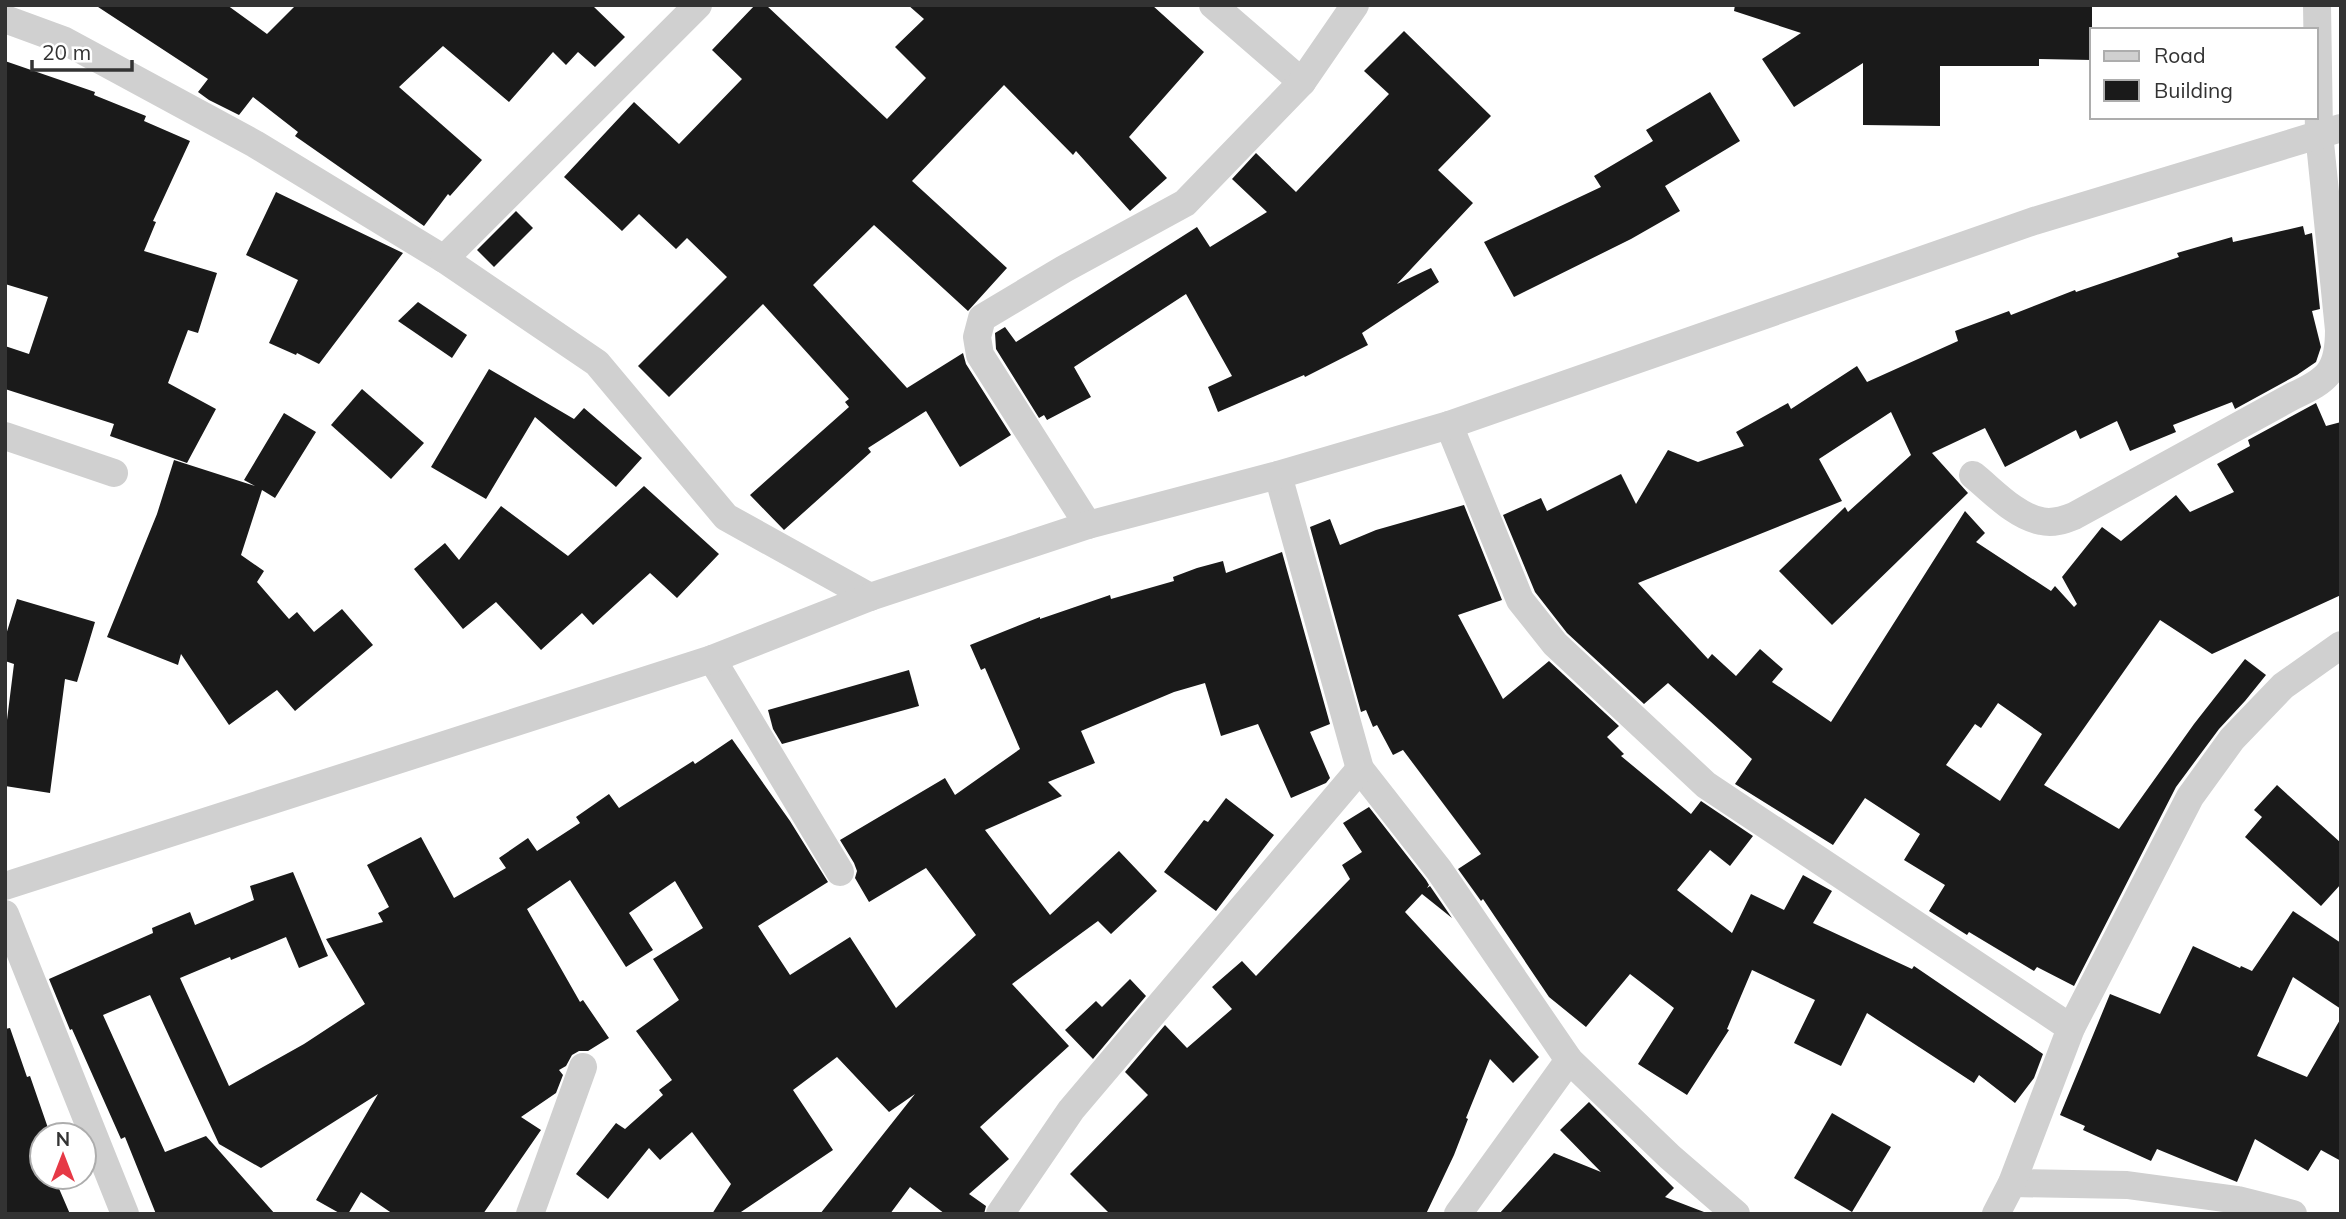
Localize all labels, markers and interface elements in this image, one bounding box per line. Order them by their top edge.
scale bar [32,28,131,72]
legend [2090,28,2318,119]
text: 20 m [42,39,91,65]
text: Road [2154,42,2205,68]
text: Building [2154,77,2233,103]
north arrow [28,1121,98,1191]
text: N [56,1127,70,1151]

